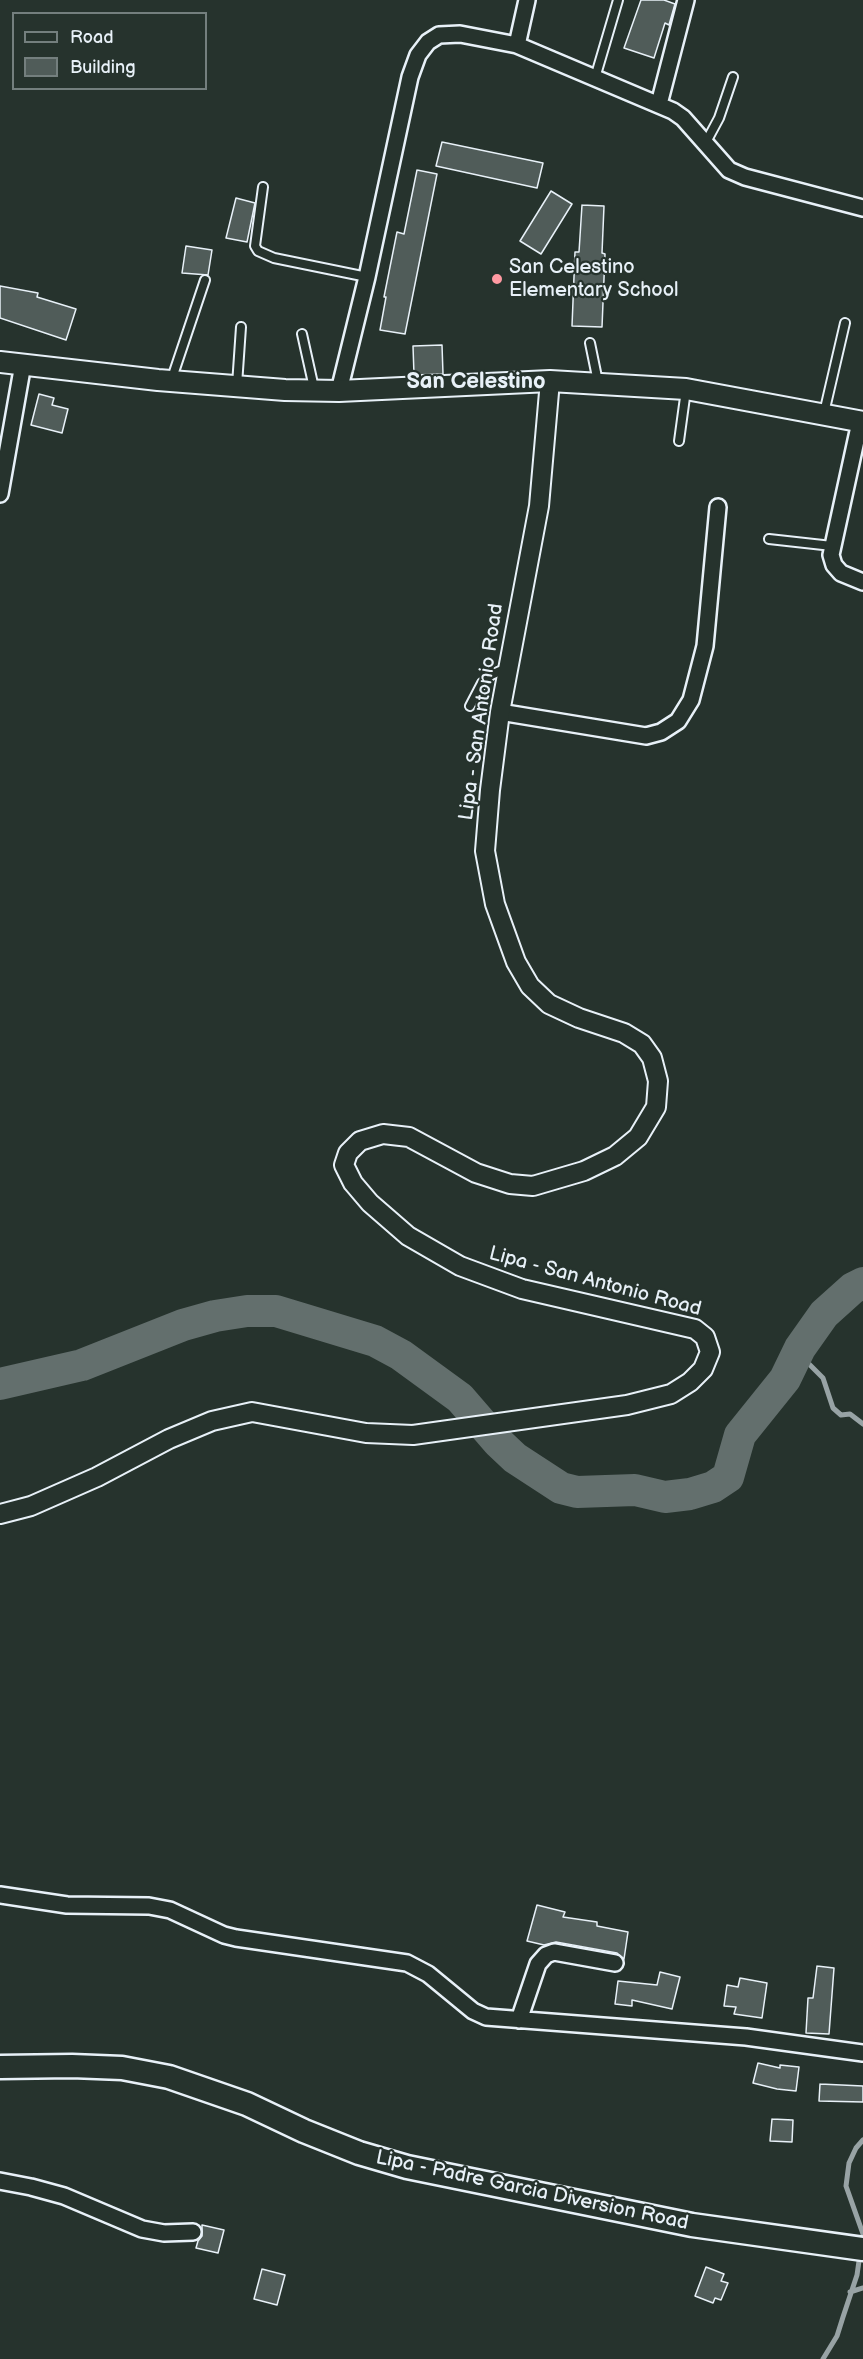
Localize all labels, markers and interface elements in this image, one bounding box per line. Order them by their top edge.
legend [12,12,207,90]
text: Road [70,27,114,48]
text: Building [70,57,136,78]
place label: San Celestino Elementary School [509,256,679,303]
marker: San Celestino Elementary School [490,272,504,286]
district label: San Celestino [406,369,546,395]
street label: Lipa - San Antonio Road [455,602,509,822]
street label: Lipa - San Antonio Road [486,1242,704,1322]
street label: Lipa - Padre Garcia Diversion Road [373,2146,691,2236]

